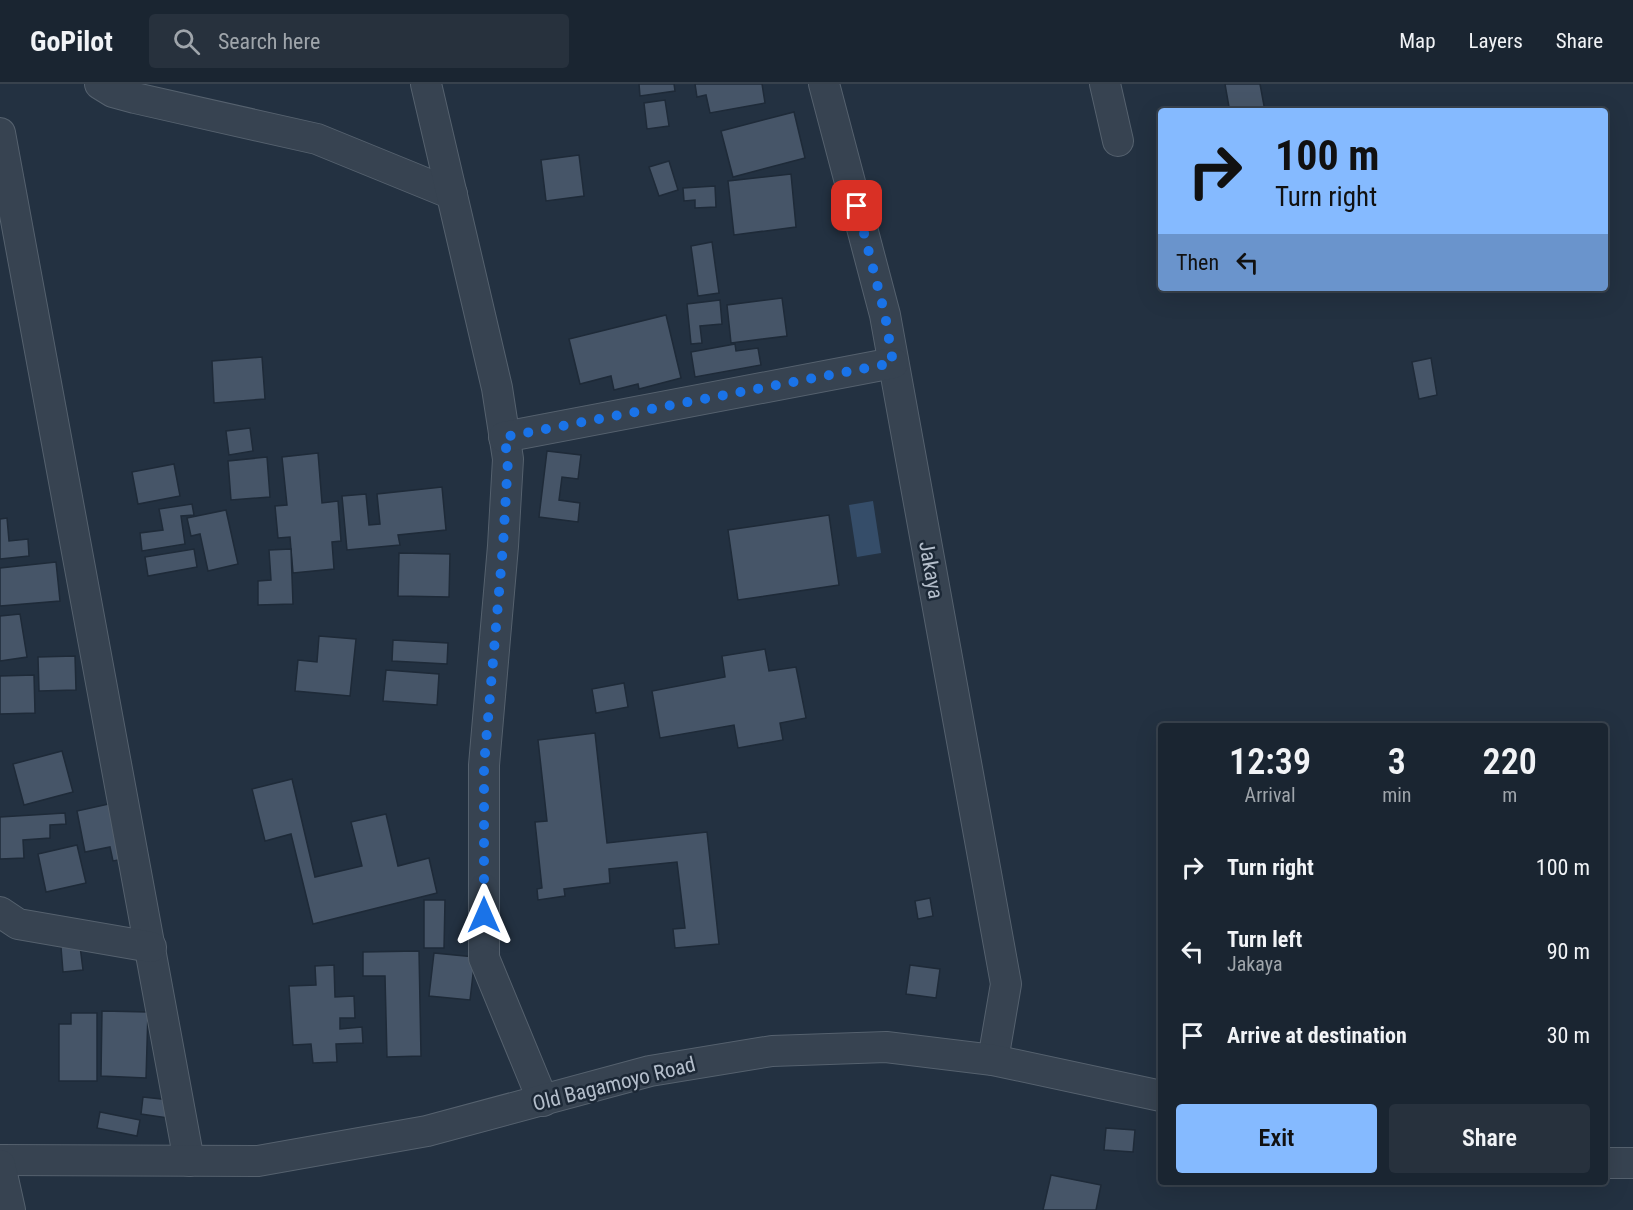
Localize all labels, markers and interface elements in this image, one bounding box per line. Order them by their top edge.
search box [149,14,569,68]
text: GoPilot [30,25,113,58]
icon: search [170,25,203,58]
text: Search here [218,29,320,54]
text: Map [1399,29,1436,53]
text: Layers [1469,29,1523,53]
text: Share [1556,29,1603,53]
text: 100 m [1275,131,1380,180]
icon: right [1176,132,1254,210]
pin [831,180,882,231]
text: Turn right [1275,181,1377,213]
icon: arrive [840,189,873,222]
icon: left [1231,246,1264,279]
text: Then [1176,250,1219,275]
street label: Jakaya [914,539,948,601]
text: 12:39 [1229,741,1311,783]
text: 3 [1388,741,1406,783]
text: 220 [1483,741,1537,783]
text: Arrival [1245,783,1296,807]
text: min [1382,783,1411,807]
text: m [1502,783,1517,807]
icon: right [1176,851,1209,884]
text: Turn right [1227,855,1314,880]
text: 100 m [1536,855,1590,880]
position arrow [452,883,516,947]
text: Turn left [1227,927,1302,952]
icon: left [1176,935,1209,968]
text: 90 m [1547,939,1590,964]
text: Jakaya [1227,952,1282,976]
icon: arrive [1176,1019,1209,1052]
text: Arrive at destination [1227,1023,1407,1048]
text: 30 m [1547,1023,1590,1048]
street label: Old Bagamoyo Road [530,1052,698,1116]
button: Exit [1176,1104,1377,1173]
button: Share [1389,1104,1590,1173]

